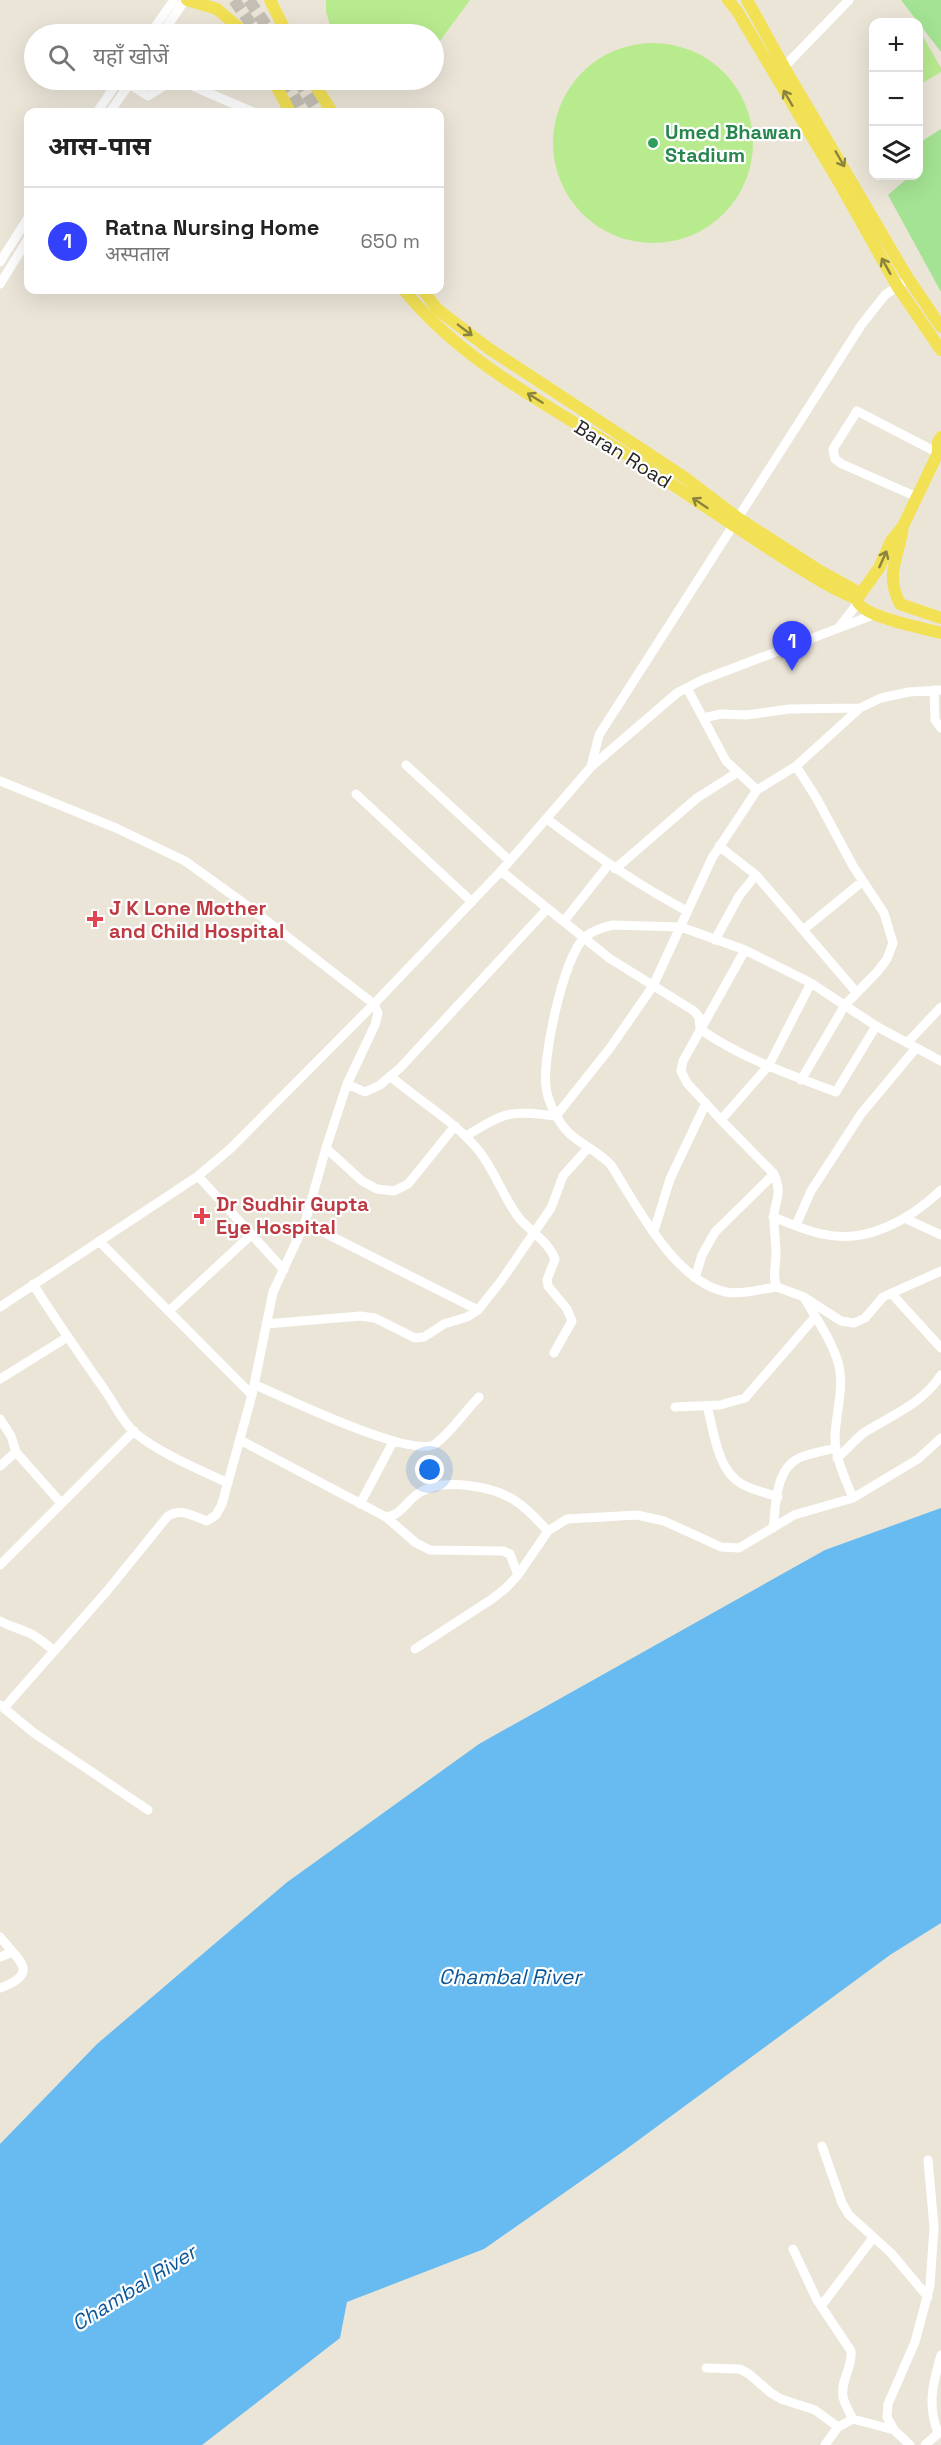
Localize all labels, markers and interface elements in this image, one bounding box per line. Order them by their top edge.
map controls [869,18,923,180]
button: + [869,18,923,72]
search box [24,24,444,90]
icon: search [45,41,78,74]
text: यहाँ खोजें [93,42,169,70]
button: − [869,72,923,126]
one-way arrow [781,90,793,107]
place label: Umed Bhawan Stadium [665,119,802,168]
button: layers [869,126,923,180]
text: आस-पास [48,129,151,163]
marker: Umed Bhawan Stadium [646,136,660,150]
one-way arrow [834,150,846,167]
text: Ratna Nursing Home [105,213,319,241]
text: 1 [63,228,72,254]
text: 650 m [361,228,420,254]
text: अस्पताल [105,241,170,267]
one-way arrow [880,258,892,275]
one-way arrow [456,324,472,336]
one-way arrow [527,392,544,405]
street label: Baran Road [570,414,676,494]
one-way arrow [692,497,709,509]
one-way arrow [878,550,889,569]
pin: 1 [772,622,812,671]
place label: J K Lone Mother and Child Hospital [109,895,284,944]
marker: J K Lone Mother and Child Hospital [86,910,104,928]
place label: Dr Sudhir Gupta Eye Hospital [216,1191,369,1240]
marker: Dr Sudhir Gupta Eye Hospital [193,1207,211,1225]
your location [415,1455,444,1484]
water label: Chambal River [439,1963,583,1990]
water label: Chambal River [66,2237,203,2337]

